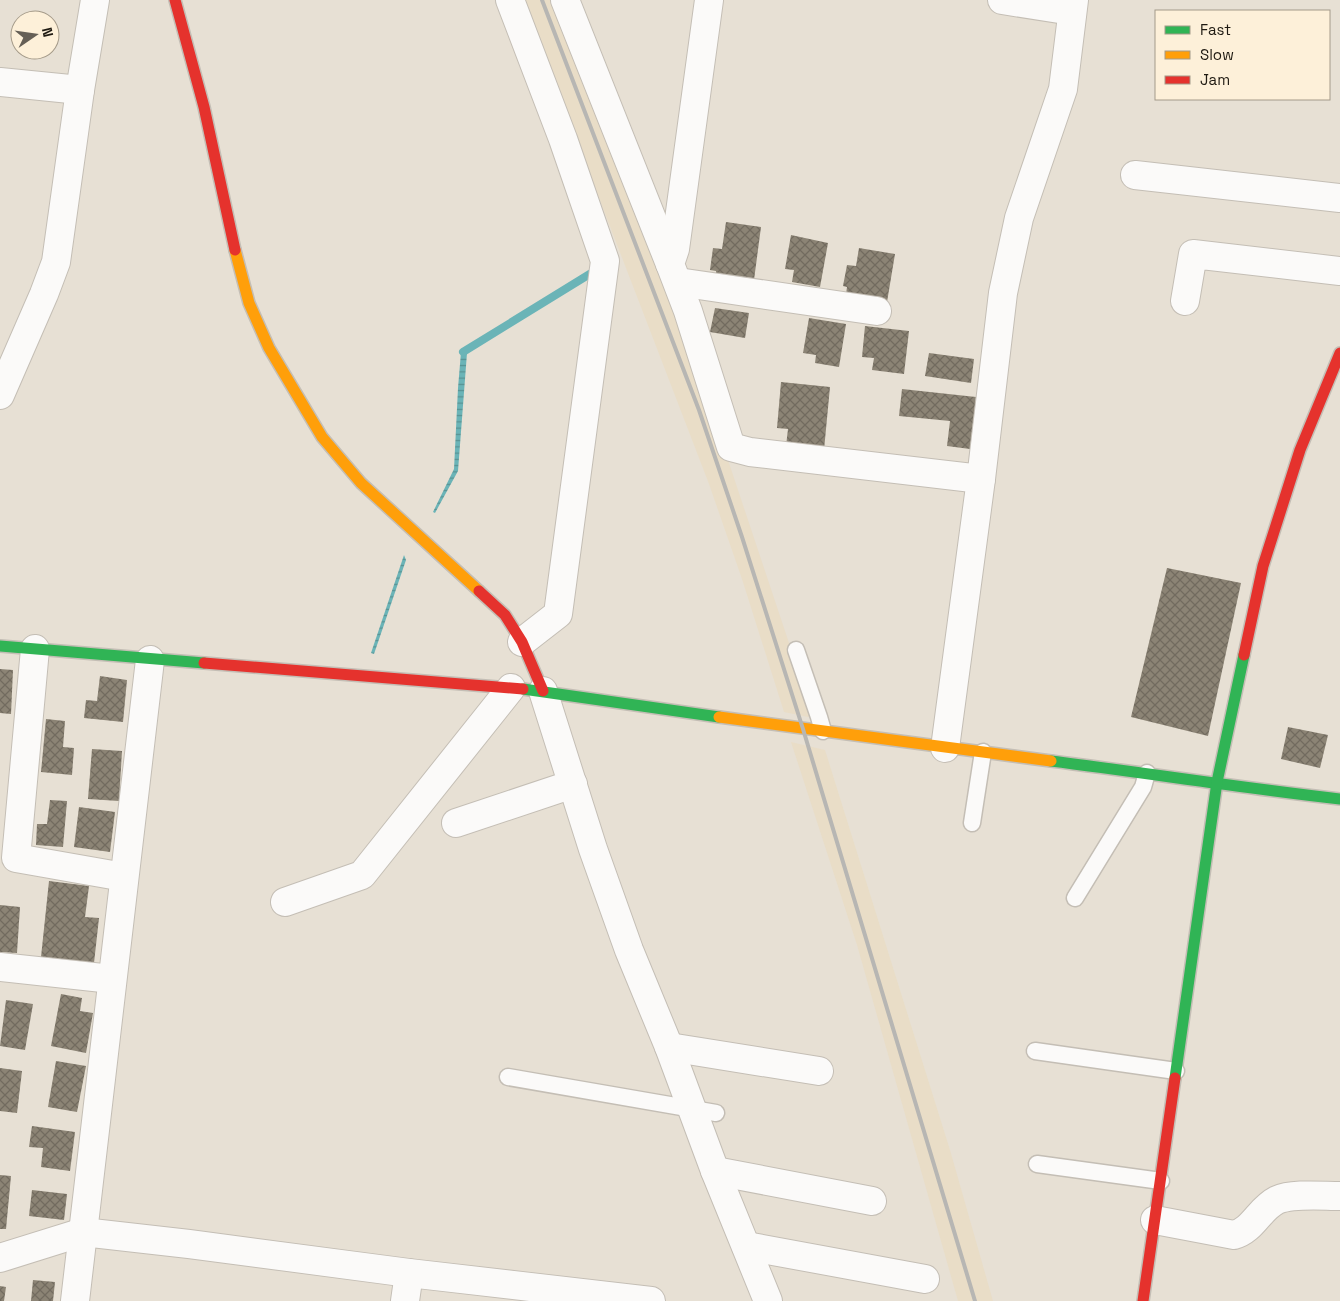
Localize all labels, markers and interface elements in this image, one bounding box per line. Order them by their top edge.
north arrow [10,10,60,60]
legend [1155,10,1330,100]
text: Fast [1200,20,1231,39]
text: N [38,25,57,39]
text: Slow [1200,45,1234,64]
text: Jam [1200,70,1230,89]

